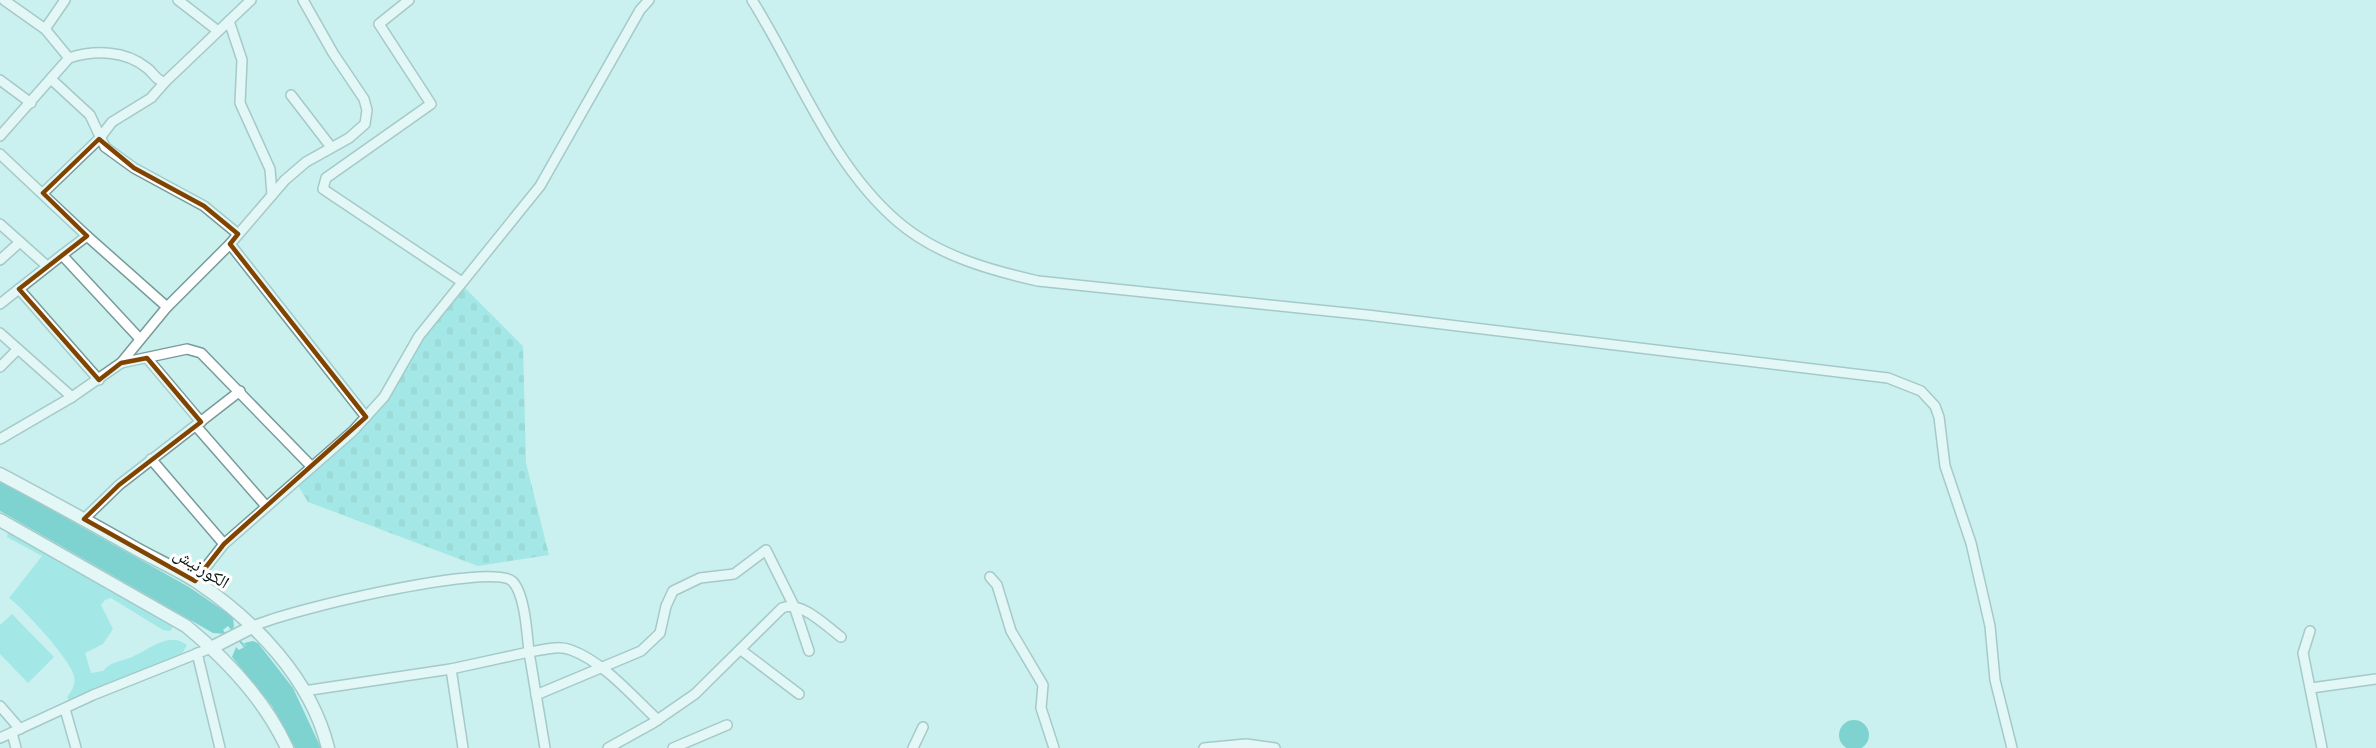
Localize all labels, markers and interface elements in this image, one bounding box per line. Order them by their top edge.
street label: الكورنيش [170,541,234,593]

